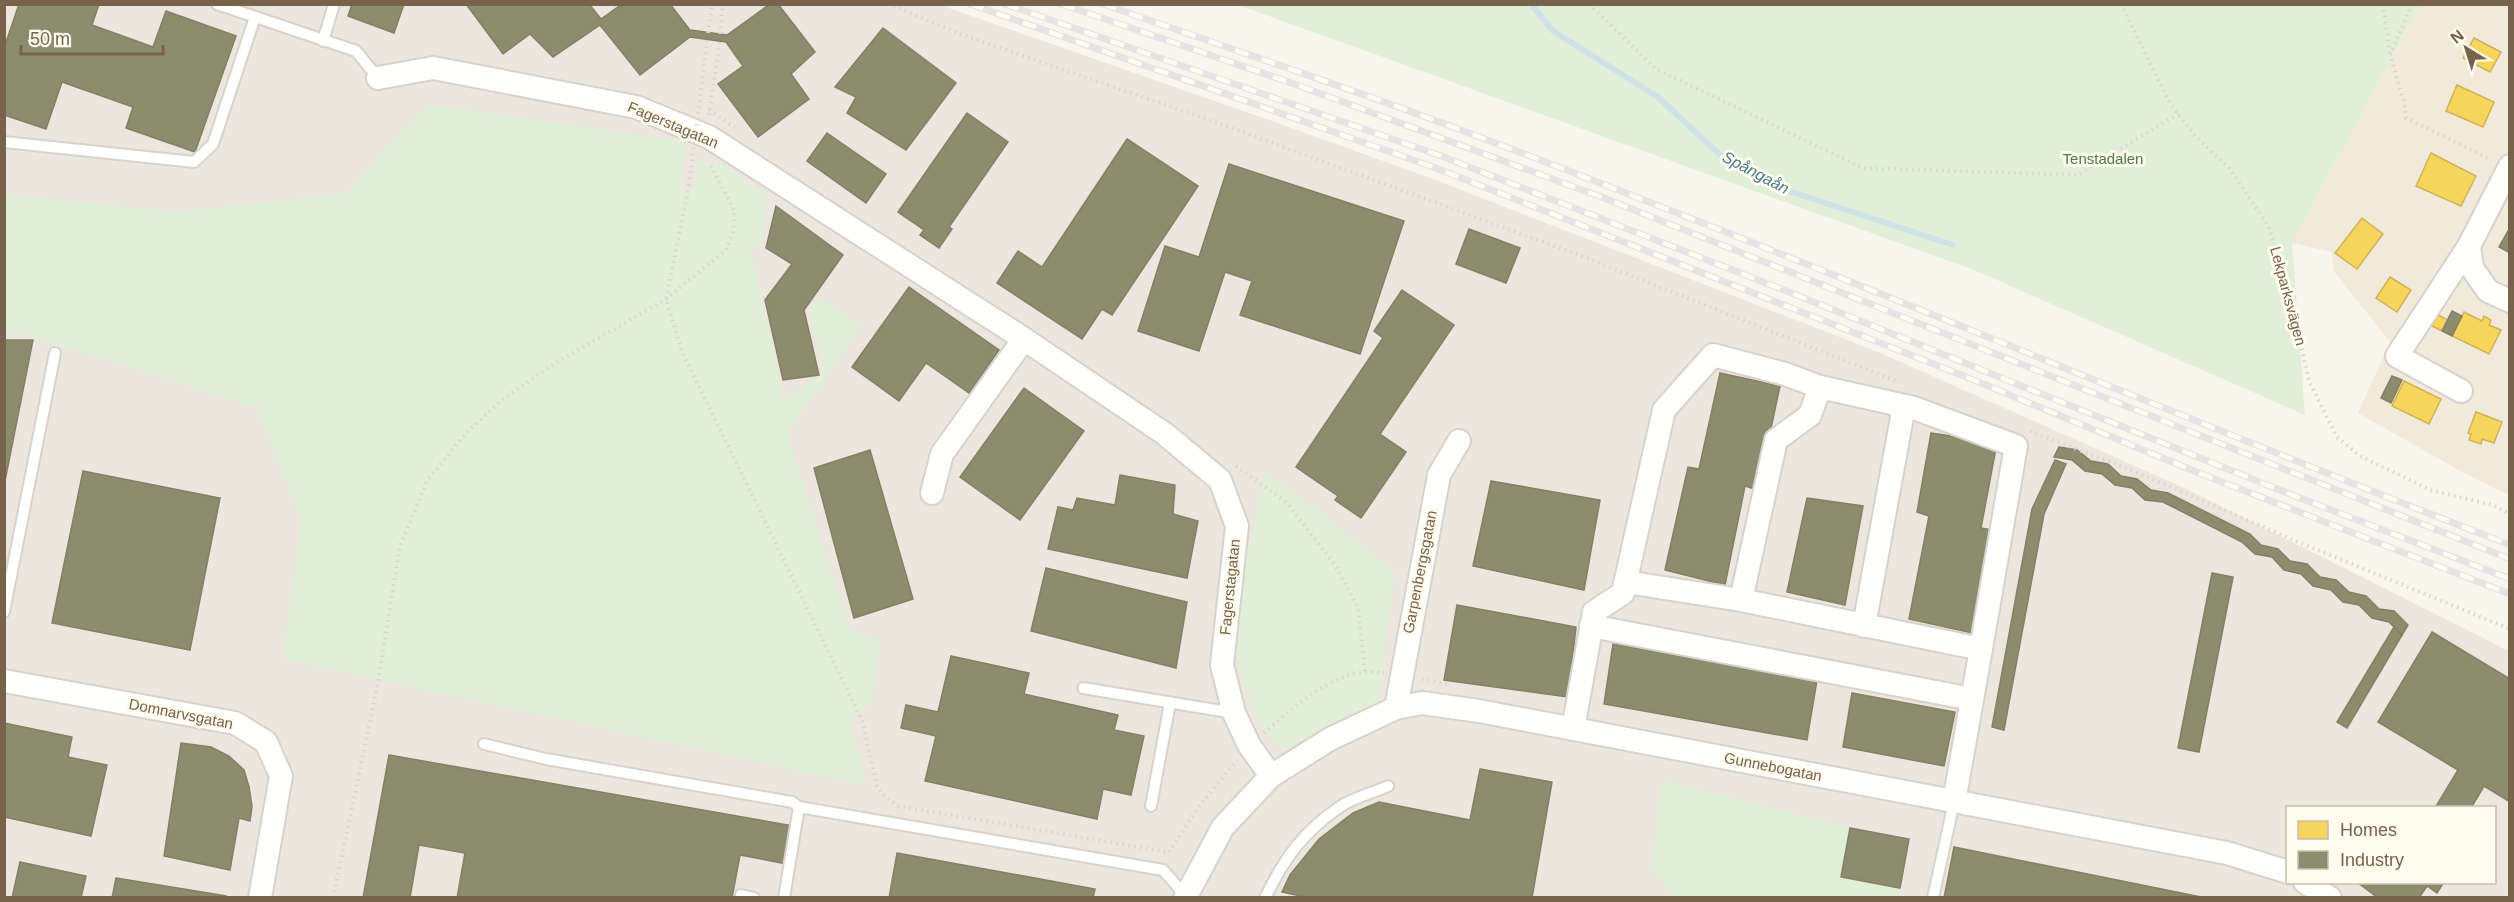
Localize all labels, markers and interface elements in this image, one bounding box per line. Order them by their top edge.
scale bar [21,18,164,56]
north arrow [2436,18,2496,78]
text: N [2447,26,2467,47]
text: 50 m [30,29,70,49]
street label: Fagerstagatan [625,98,721,151]
water label: Spångaån [1720,148,1792,197]
park label: Tenstadalen [2063,150,2143,167]
street label: Lekparksvägen [2267,245,2310,347]
street label: Garpenbergsgatan [1399,509,1440,635]
street label: Fagerstagatan [1216,538,1243,636]
street label: Domnarvsgatan [128,695,235,732]
street label: Gunnebogatan [1723,749,1823,784]
legend [2286,806,2496,884]
text: Homes [2340,820,2397,840]
text: Industry [2340,850,2404,870]

